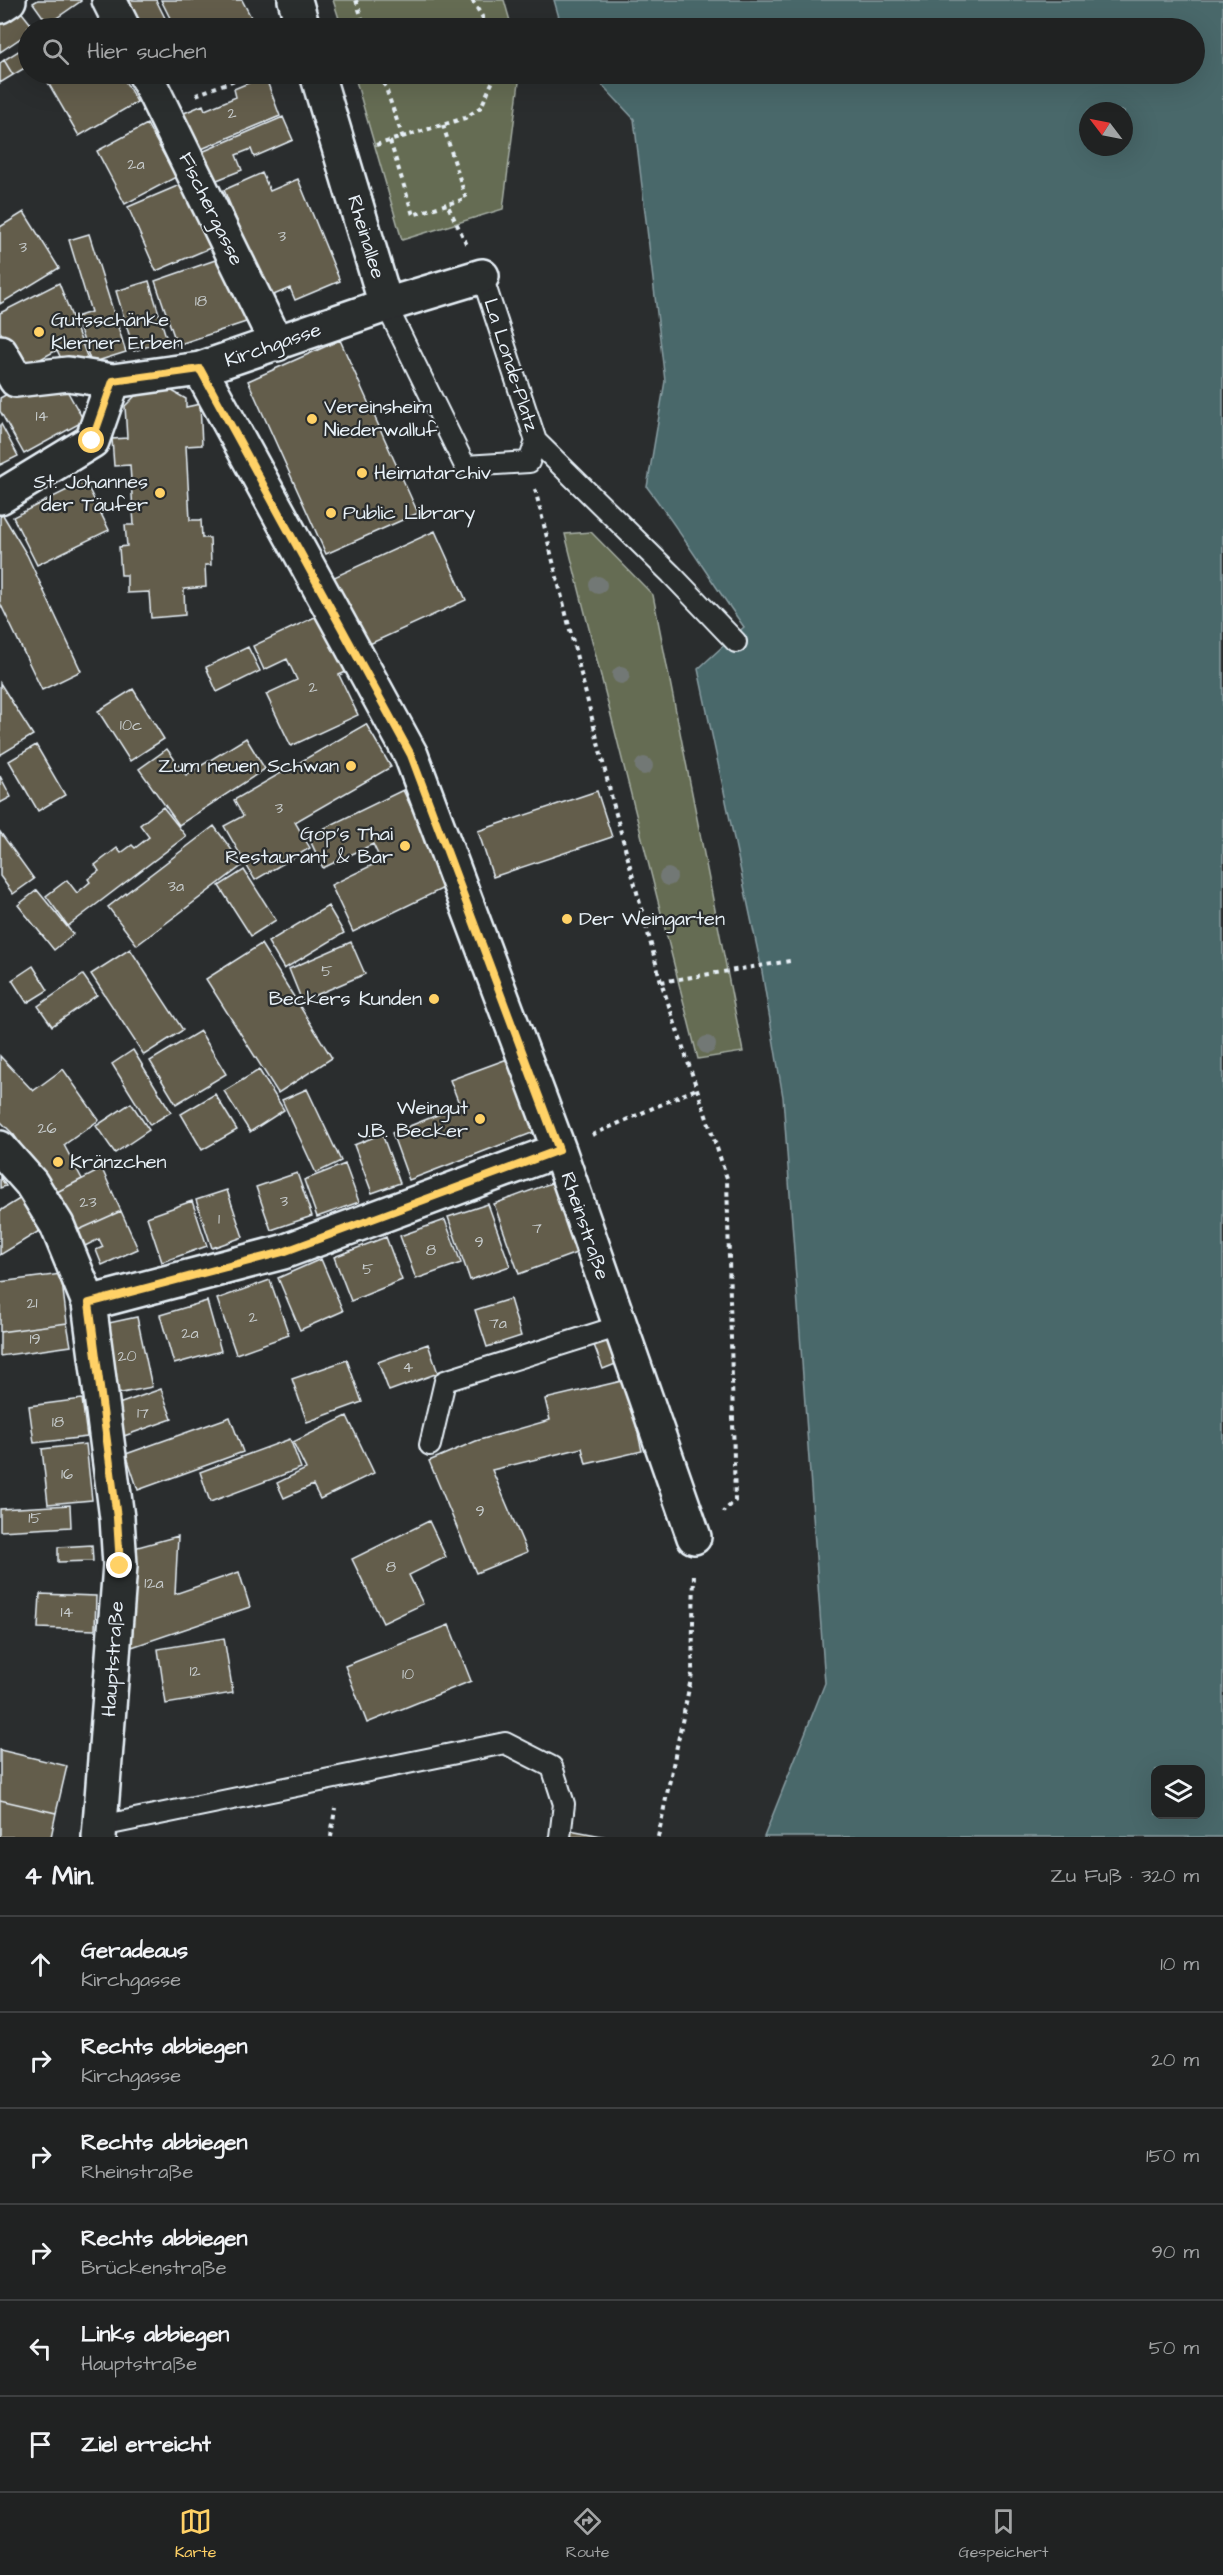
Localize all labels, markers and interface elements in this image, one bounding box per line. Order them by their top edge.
search box [18,18,1205,84]
icon: search [39,35,72,68]
text: Hier suchen [87,36,206,67]
house number: 2 [227,102,237,124]
north arrow [1079,102,1133,156]
street label: Fischergasse [171,148,251,271]
house number: 2a [127,153,145,175]
street label: Rheinallee [340,192,392,282]
house number: 3 [278,225,286,247]
house number: 3 [19,236,27,258]
house number: 18 [195,290,207,312]
street label: La Londe-Platz [476,295,546,435]
place label: Gutsschänke Klerner Erben [51,306,183,357]
street label: Kirchgasse [221,315,325,375]
marker: Gutsschänke Klerner Erben [32,325,46,339]
place label: Vereinsheim Niederwalluf [324,393,437,444]
house number: 14 [36,405,49,427]
marker: Vereinsheim Niederwalluf [305,412,319,426]
route start [78,427,104,453]
place label: Heimatarchiv [374,459,492,487]
marker: Heimatarchiv [355,466,369,480]
place label: St. Johannes der Täufer [33,468,148,519]
marker: St. Johannes der Täufer [153,486,167,500]
place label: Public Library [343,499,475,528]
marker: Public Library [324,506,338,520]
house number: 2 [308,676,318,698]
house number: 10c [120,714,142,736]
place label: Zum neuen Schwan [158,752,339,780]
marker: Zum neuen Schwan [344,759,358,773]
house number: 3 [275,797,283,819]
place label: Gop's Thai Restaurant & Bar [225,820,393,871]
marker: Gop's Thai Restaurant & Bar [398,839,412,853]
house number: 3a [168,875,184,897]
place label: Der Weingarten [579,905,725,934]
marker: Der Weingarten [560,912,574,926]
house number: 5 [321,960,333,982]
place label: Beckers Kunden [269,985,422,1013]
marker: Beckers Kunden [427,992,441,1006]
place label: Weingut J.B. Becker [358,1094,468,1145]
marker: Weingut J.B. Becker [473,1112,487,1126]
house number: 26 [37,1117,57,1139]
place label: Kränzchen [70,1148,167,1176]
marker: Kränzchen [51,1155,65,1169]
street label: Rheinstraße [553,1168,617,1284]
house number: 3 [280,1190,288,1212]
house number: 23 [79,1191,97,1213]
house number: 1 [218,1208,220,1230]
house number: 7 [532,1217,542,1239]
house number: 9 [474,1231,484,1253]
house number: 8 [426,1239,436,1261]
house number: 5 [362,1258,374,1280]
house number: 21 [26,1292,38,1314]
house number: 2 [248,1306,258,1328]
house number: 7a [489,1312,507,1334]
house number: 2a [181,1322,199,1344]
house number: 19 [29,1328,41,1350]
house number: 20 [117,1345,137,1367]
house number: 4 [403,1356,414,1378]
house number: 17 [137,1402,149,1424]
house number: 18 [52,1411,64,1433]
house number: 16 [61,1463,73,1485]
house number: 9 [475,1500,485,1522]
house number: 15 [28,1507,42,1529]
route end [106,1552,132,1578]
house number: 8 [386,1556,396,1578]
house number: 12a [144,1572,164,1594]
street label: Hauptstraße [95,1600,131,1718]
house number: 14 [61,1601,74,1623]
house number: 12 [189,1660,201,1682]
house number: 10 [402,1663,414,1685]
map controls [1151,1765,1205,1819]
button: layers [1151,1765,1205,1819]
text: 4 Min. [24,1858,94,1894]
text: Zu Fuß · 320 m [1050,1862,1199,1890]
text: Geradeaus [81,1935,188,1966]
icon: ahead [24,1948,57,1981]
text: 10 m [1160,1950,1199,1978]
text: Kirchgasse [81,1966,181,1994]
text: Rechts abbiegen [81,2031,248,2062]
icon: right [24,2044,57,2077]
text: 20 m [1151,2046,1199,2074]
text: Kirchgasse [81,2062,181,2090]
text: Rechts abbiegen [81,2127,248,2158]
icon: right [24,2140,57,2173]
text: 150 m [1146,2142,1199,2170]
text: Rheinstraße [81,2158,193,2186]
text: Rechts abbiegen [81,2223,248,2254]
icon: right [24,2236,57,2269]
text: 90 m [1151,2238,1199,2266]
text: Brückenstraße [81,2254,227,2282]
text: Links abbiegen [81,2319,229,2350]
icon: left [24,2332,57,2365]
text: 50 m [1149,2334,1199,2362]
text: Hauptstraße [81,2350,197,2378]
icon: arrive [24,2428,57,2461]
text: Ziel erreicht [81,2429,211,2460]
tab: Karte [175,2505,216,2563]
tab: Route [566,2505,609,2563]
tab: Gespeichert [959,2505,1048,2563]

